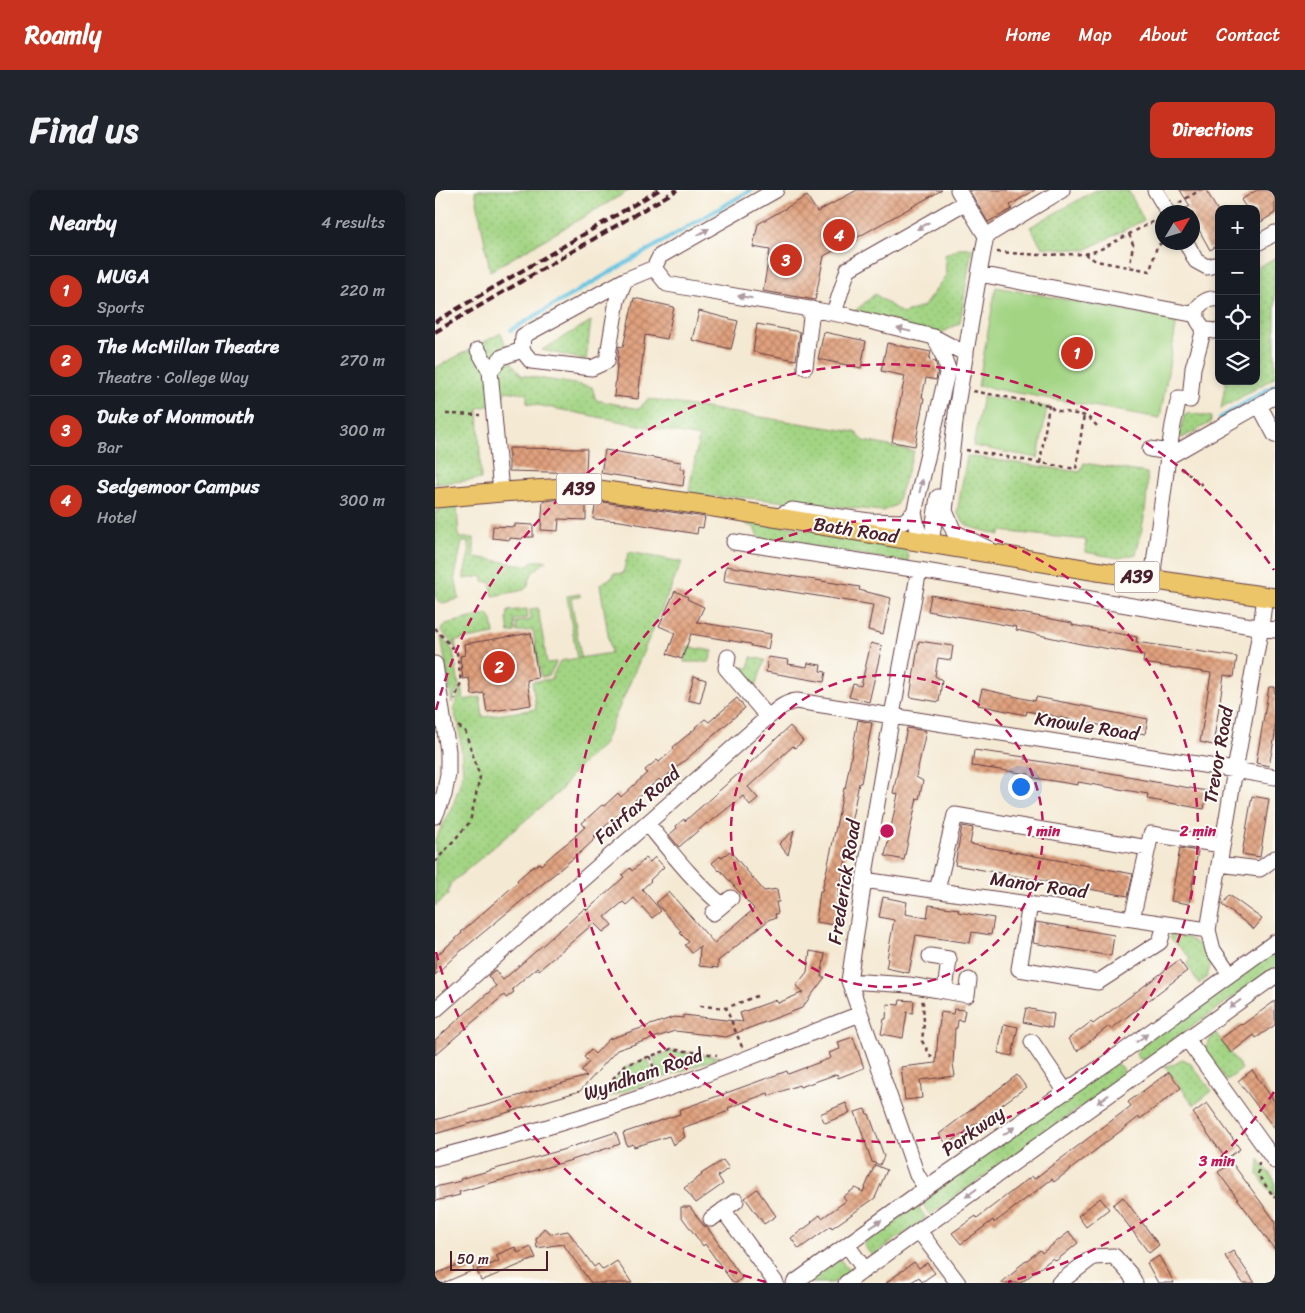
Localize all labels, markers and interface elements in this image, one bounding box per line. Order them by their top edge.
text: Roamly [25,14,101,56]
text: Home [1006,19,1051,51]
text: Map [1079,19,1112,51]
text: About [1140,19,1188,51]
text: Contact [1216,19,1280,51]
text: Find us [30,99,138,161]
button: Directions [1150,102,1275,158]
text: Nearby [50,204,116,242]
north arrow [1155,205,1200,250]
map controls [1215,205,1260,385]
button: + [1215,205,1260,250]
text: 4 results [321,208,385,237]
pin: 4 [823,216,855,254]
one-way arrow [917,222,930,231]
one-way arrow [695,228,710,236]
pin: 3 [770,241,802,279]
button: − [1215,250,1260,295]
text: MUGA [97,260,149,293]
text: 1 [63,276,69,305]
text: 220 m [340,276,385,305]
text: Sports [97,293,144,322]
one-way arrow [737,293,753,301]
button: locate [1215,295,1260,340]
one-way arrow [897,326,912,334]
text: The McMillan Theatre [97,330,279,363]
pin: 1 [1061,334,1093,372]
button: layers [1215,340,1260,385]
text: 2 [61,346,71,375]
text: 270 m [340,346,385,375]
text: Theatre · College Way [97,363,249,392]
text: Duke of Monmouth [97,400,254,433]
text: 3 [62,416,70,445]
text: 300 m [340,416,385,445]
text: Bar [97,433,122,462]
text: Sedgemoor Campus [97,470,259,503]
road number: A39 [557,474,601,504]
one-way arrow [917,479,925,494]
text: 4 [61,486,71,515]
text: 300 m [340,486,385,515]
text: Hotel [97,503,136,532]
street label: Bath Road [811,507,903,553]
road number: A39 [1115,562,1159,592]
pin: 2 [483,648,515,686]
street label: Knowle Road [1032,701,1143,751]
street label: Trevor Road [1193,702,1243,806]
street label: Fairfax Road [586,756,689,852]
your location [1008,774,1034,800]
street label: Frederick Road [818,815,870,947]
text: 1 min [1026,818,1061,844]
text: 2 min [1179,818,1217,844]
centre of rings [878,822,896,840]
street label: Manor Road [988,862,1092,908]
one-way arrow [1229,999,1242,1009]
one-way arrow [1136,1033,1149,1043]
street label: Wyndham Road [579,1037,709,1110]
one-way arrow [1096,1094,1110,1104]
street label: Parkway [934,1097,1012,1165]
one-way arrow [1002,1126,1016,1136]
text: 3 min [1198,1148,1236,1174]
one-way arrow [964,1188,978,1198]
one-way arrow [869,1219,883,1229]
text: 50 m [457,1247,489,1272]
scale bar [450,1248,547,1271]

